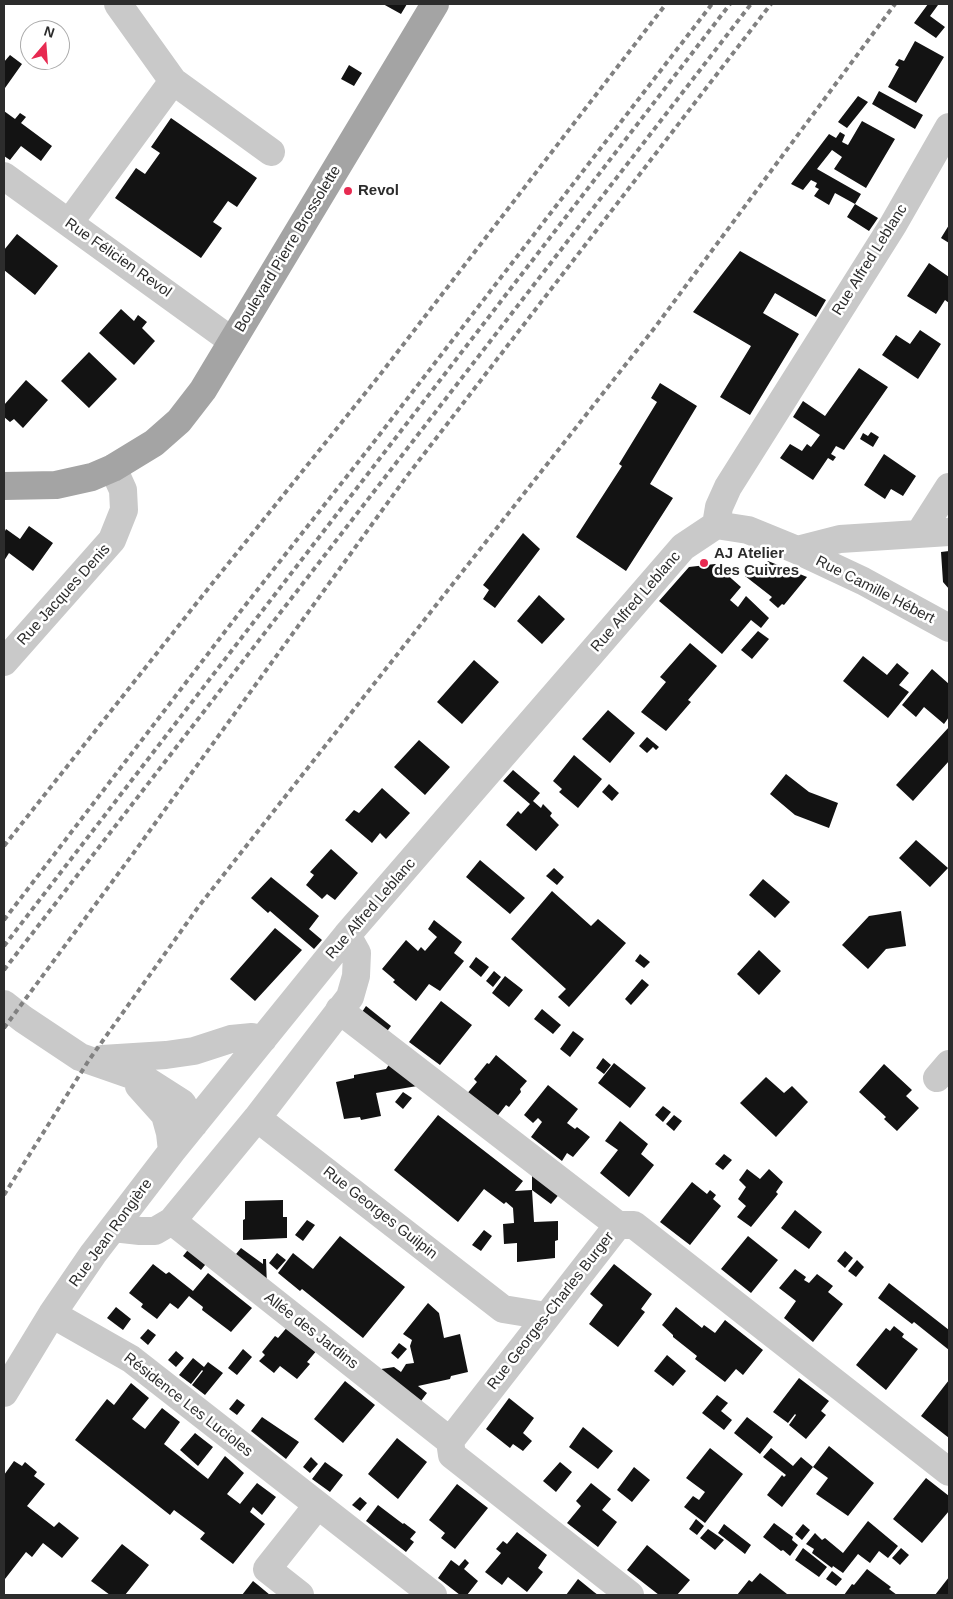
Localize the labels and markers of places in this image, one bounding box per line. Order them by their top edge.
place label: Revol [358,182,399,200]
marker: Revol [342,185,354,197]
place label: AJ Atelier des Cuivres [714,545,799,580]
marker: AJ Atelier des Cuivres [698,557,710,569]

